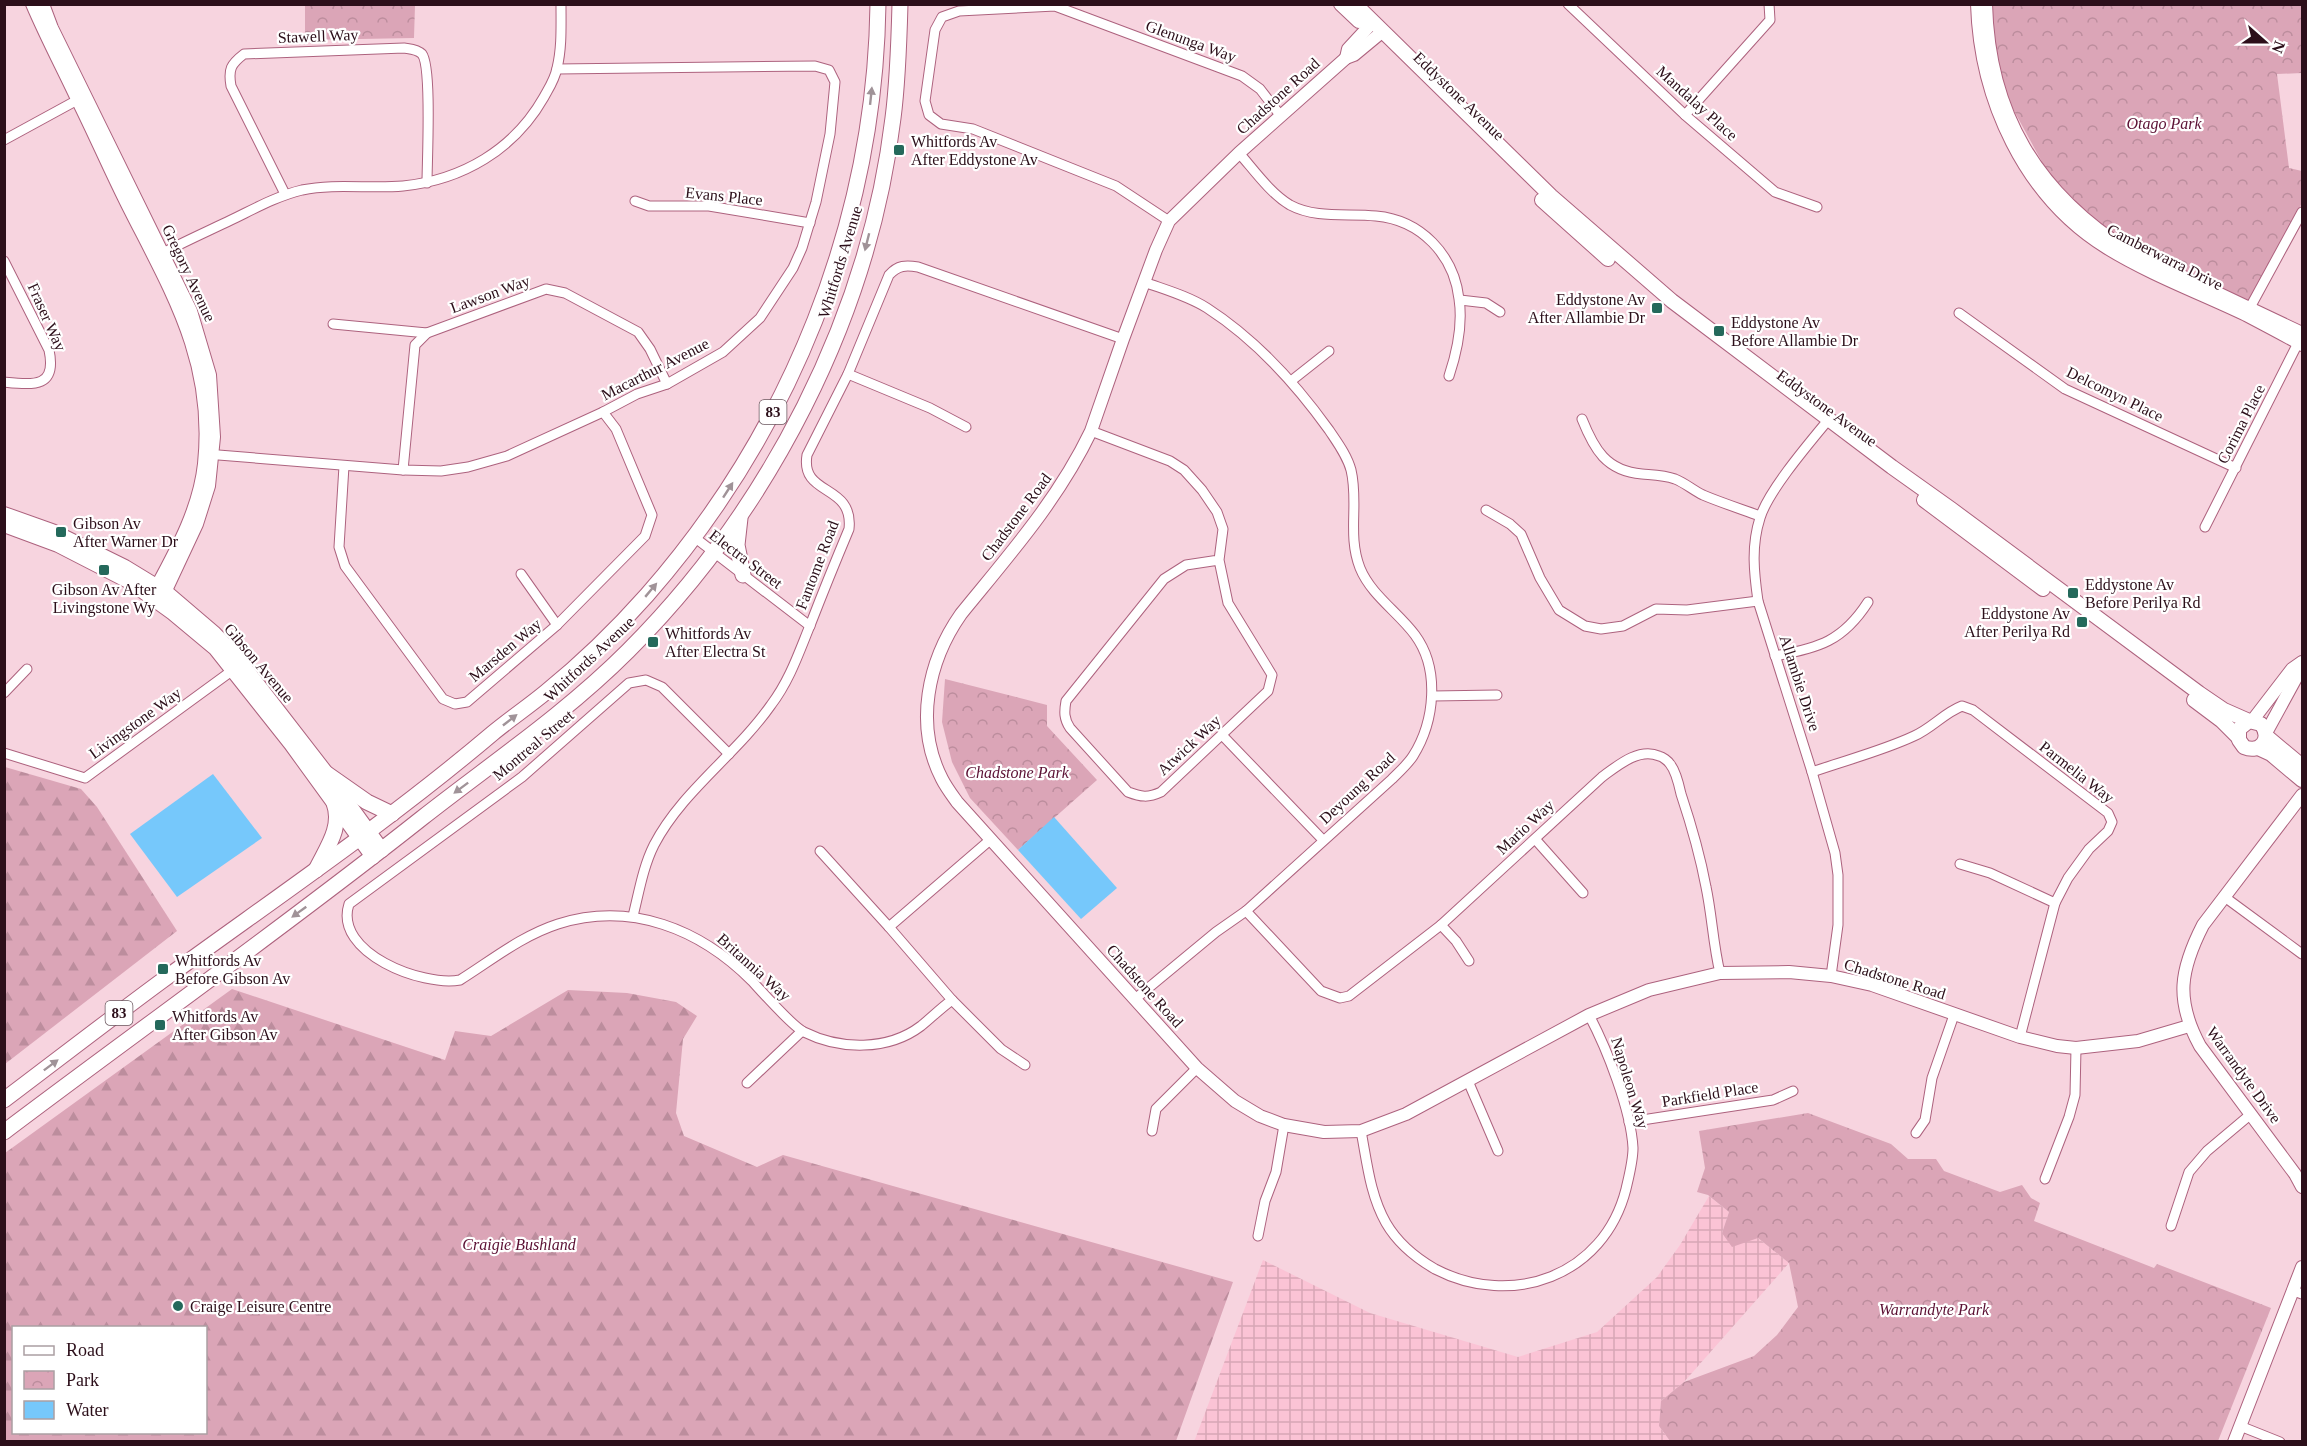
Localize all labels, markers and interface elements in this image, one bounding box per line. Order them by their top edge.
north arrow [2235,12,2295,72]
street label: Glenunga Way [1143,17,1238,66]
street label: Stawell Way [277,26,359,47]
text: N [2268,39,2289,56]
street label: Eddystone Avenue [1410,48,1508,144]
street label: Chadstone Road [1233,54,1323,138]
street label: Mandalay Place [1653,62,1741,144]
one-way arrow [867,86,876,105]
park label: Otago Park [2126,115,2202,133]
place label: Whitfords Av After Eddystone Av [911,133,1038,169]
marker: Whitfords Av After Eddystone Av [892,143,906,157]
street label: Evans Place [684,183,764,209]
street label: Whitfords Avenue [815,204,865,320]
street label: Camberwarra Drive [2104,220,2226,294]
street label: Gregory Avenue [158,222,219,325]
one-way arrow [862,234,871,252]
street label: Lawson Way [448,272,532,317]
street label: Fraser Way [24,280,70,354]
place label: Eddystone Av After Allambie Dr [1528,291,1646,326]
marker: Eddystone Av After Allambie Dr [1650,301,1664,315]
place label: Eddystone Av Before Allambie Dr [1731,314,1859,349]
marker: Eddystone Av Before Allambie Dr [1712,324,1726,338]
street label: Macarthur Avenue [598,335,712,403]
street label: Delcomyn Place [2064,363,2166,426]
street label: Eddystone Avenue [1773,366,1880,451]
street label: Corima Place [2214,382,2268,466]
road number: 83 [760,400,786,424]
street label: Chadstone Road [978,470,1054,564]
one-way arrow [722,482,733,498]
place label: Gibson Av After Warner Dr [73,515,179,550]
street label: Fantome Road [792,518,842,612]
marker: Gibson Av After Warner Dr [54,525,68,539]
street label: Electra Street [706,526,786,592]
marker: Gibson Av After Livingstone Wy [97,563,111,577]
place label: Eddystone Av Before Perilya Rd [2085,576,2201,612]
place label: Gibson Av After Livingstone Wy [52,581,157,617]
one-way arrow [644,583,657,598]
marker: Eddystone Av Before Perilya Rd [2066,586,2080,600]
place label: Eddystone Av After Perilya Rd [1964,605,2070,641]
street label: Whitfords Avenue [541,613,637,705]
street label: Marsden Way [466,615,545,686]
marker: Eddystone Av After Perilya Rd [2075,615,2089,629]
street label: Gibson Avenue [221,620,297,706]
place label: Whitfords Av After Electra St [665,625,766,660]
street label: Allambie Drive [1776,633,1824,733]
marker: Whitfords Av After Electra St [646,635,660,649]
street label: Livingstone Way [86,684,185,763]
street label: Montreal Street [489,706,577,784]
street label: Atwick Way [1154,712,1225,779]
one-way arrow [502,715,517,727]
street label: Parmelia Way [2036,738,2117,807]
street label: Deyoung Road [1316,749,1399,828]
park label: Chadstone Park [965,764,1070,781]
one-way arrow [454,782,469,794]
street label: Mario Way [1493,796,1558,858]
one-way arrow [291,906,307,918]
street label: Britannia Way [713,930,794,1005]
street label: Chadstone Road [1103,941,1187,1031]
place label: Whitfords Av Before Gibson Av [175,952,290,987]
street label: Chadstone Road [1842,955,1948,1003]
marker: Whitfords Av Before Gibson Av [156,962,170,976]
road number: 83 [106,1001,132,1025]
place label: Whitfords Av After Gibson Av [172,1008,277,1043]
marker: Whitfords Av After Gibson Av [153,1018,167,1032]
street label: Warrandyte Drive [2203,1024,2285,1127]
street label: Napoleon Way [1607,1035,1652,1131]
one-way arrow [44,1059,59,1071]
street label: Parkfield Place [1661,1078,1759,1110]
park label: Craigie Bushland [462,1236,577,1254]
place label: Craige Leisure Centre [190,1298,331,1316]
marker: Craige Leisure Centre [171,1299,185,1313]
park label: Warrandyte Park [1879,1301,1990,1319]
legend [12,1326,207,1434]
text: Road [66,1340,104,1360]
text: Park [66,1370,99,1390]
text: Water [66,1400,109,1420]

